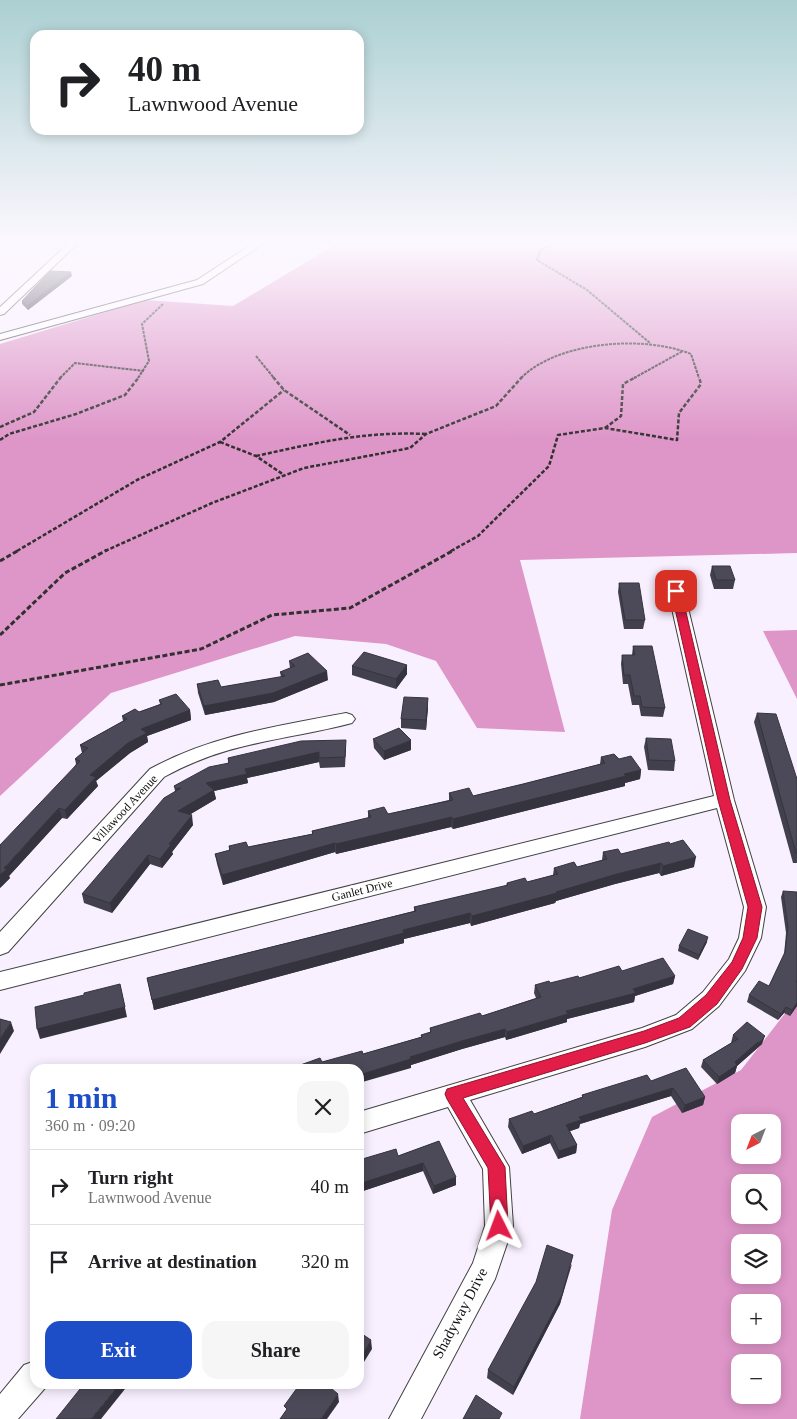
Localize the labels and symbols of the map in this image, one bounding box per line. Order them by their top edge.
pin [655,570,697,612]
street label: Villawood Avenue [90,772,160,846]
street label: Ganlet Drive [330,876,394,904]
north arrow [731,1114,781,1164]
position arrow [472,1199,524,1251]
street label: Shadyway Drive [429,1265,491,1361]

